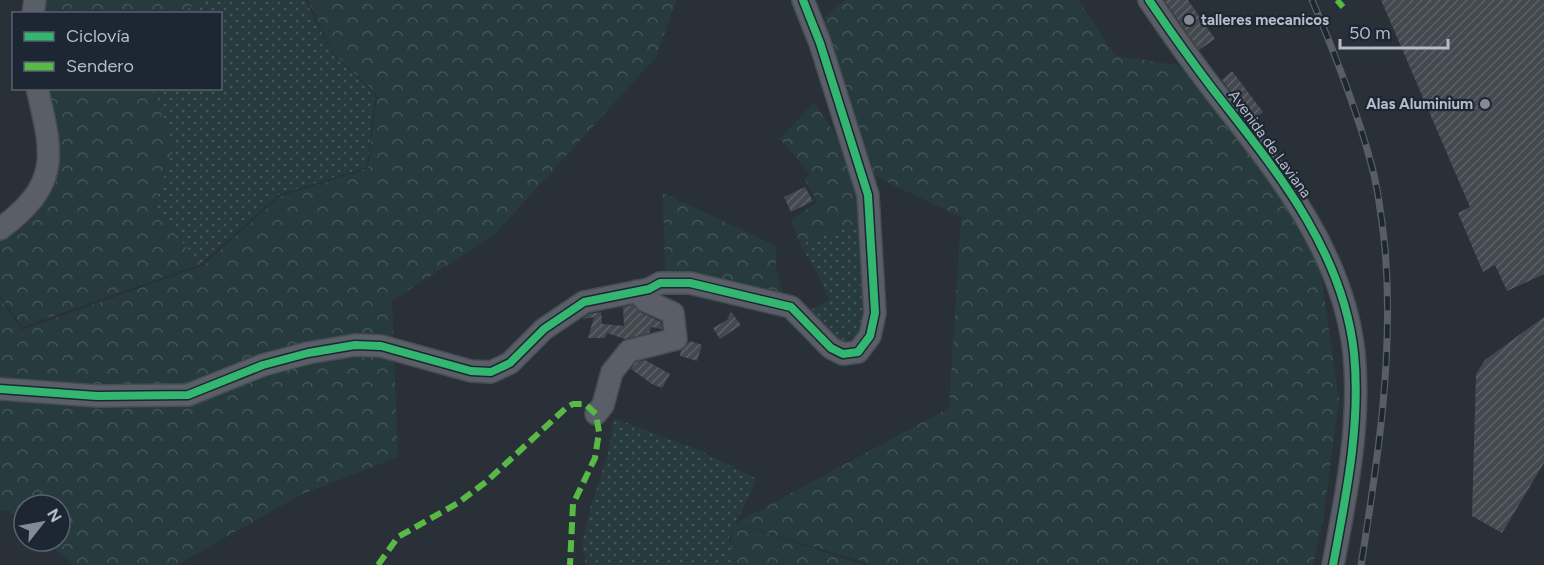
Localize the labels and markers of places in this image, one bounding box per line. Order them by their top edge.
place label: talleres mecanicos [1201,11,1329,29]
marker: talleres mecanicos [1182,13,1196,27]
place label: Alas Aluminium [1366,95,1473,113]
marker: Alas Aluminium [1478,97,1492,111]

